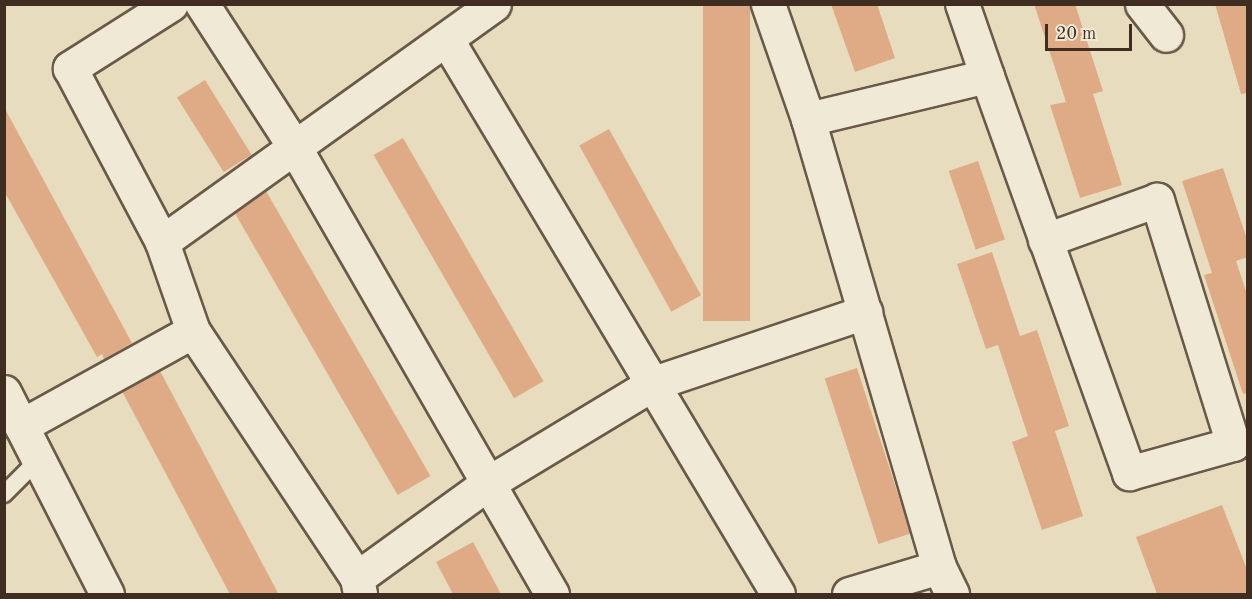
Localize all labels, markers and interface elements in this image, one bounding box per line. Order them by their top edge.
scale bar [1048,12,1135,50]
text: 20 m [1056,25,1096,43]

